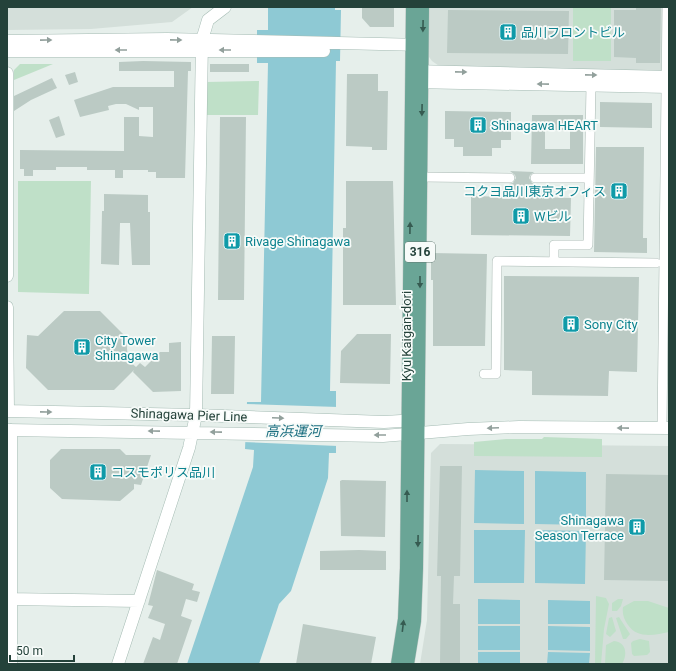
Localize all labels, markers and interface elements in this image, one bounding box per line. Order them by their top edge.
one-way arrow [420,20,426,33]
building icon: 品川フロントビル [498,22,518,42]
place label: 品川フロントビル [521,25,625,40]
one-way arrow [170,36,182,43]
one-way arrow [40,37,52,44]
one-way arrow [115,47,127,54]
one-way arrow [218,47,231,53]
one-way arrow [455,69,468,75]
one-way arrow [585,72,598,78]
one-way arrow [536,81,549,87]
one-way arrow [419,104,425,117]
building icon: Shinagawa HEART [468,115,488,135]
place label: Shinagawa HEART [491,118,598,133]
building icon: コクヨ品川東京オフィス [609,181,629,201]
place label: コクヨ品川東京オフィス [463,184,606,199]
building icon: Wビル [511,206,531,226]
place label: Wビル [534,209,572,224]
one-way arrow [407,221,413,234]
building icon: Rivage Shinagawa [222,231,242,251]
place label: Rivage Shinagawa [245,234,350,249]
road number: 316 [405,242,435,262]
one-way arrow [417,276,423,289]
street label: Kyu Kaigan-dori [399,291,414,381]
building icon: Sony City [561,314,581,334]
place label: Sony City [584,317,638,332]
place label: City Tower Shinagawa [95,333,159,363]
building icon: City Tower Shinagawa [72,337,92,357]
street label: Shinagawa Pier Line [130,405,248,425]
one-way arrow [40,408,52,415]
one-way arrow [272,415,285,421]
water label: 高浜運河 [265,423,324,439]
one-way arrow [617,424,629,431]
one-way arrow [486,425,499,431]
one-way arrow [147,428,160,434]
one-way arrow [209,429,222,435]
one-way arrow [373,432,386,438]
building icon: コスモポリス品川 [88,462,108,482]
place label: コスモポリス品川 [111,465,215,480]
one-way arrow [404,489,410,502]
place label: Shinagawa Season Terrace [535,513,624,543]
building icon: Shinagawa Season Terrace [627,517,647,537]
one-way arrow [415,535,421,548]
one-way arrow [400,619,406,632]
scale bar [10,637,74,663]
text: 50 m [16,644,43,658]

